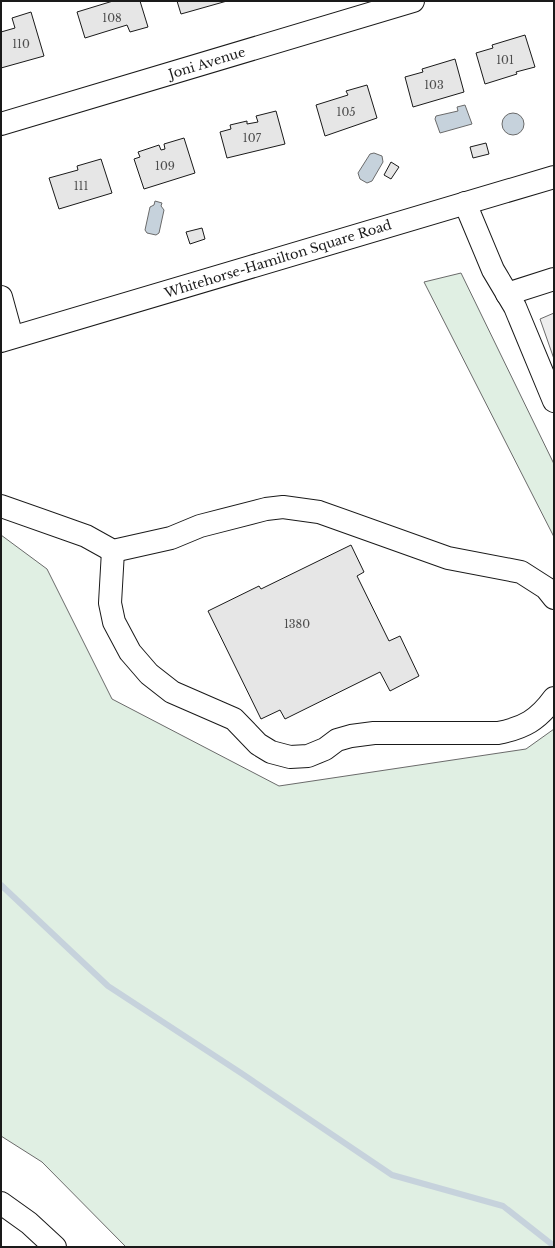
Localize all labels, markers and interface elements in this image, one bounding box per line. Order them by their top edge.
house number: 108 [102,11,122,25]
house number: 110 [12,37,30,51]
street label: Joni Avenue [165,43,247,83]
house number: 101 [496,53,514,67]
house number: 103 [424,78,444,92]
house number: 105 [336,105,356,119]
house number: 107 [243,131,262,145]
house number: 109 [155,159,175,173]
house number: 111 [74,179,88,193]
street label: Whitehorse-Hamilton Square Road [161,216,394,302]
house number: 1380 [284,617,310,631]

